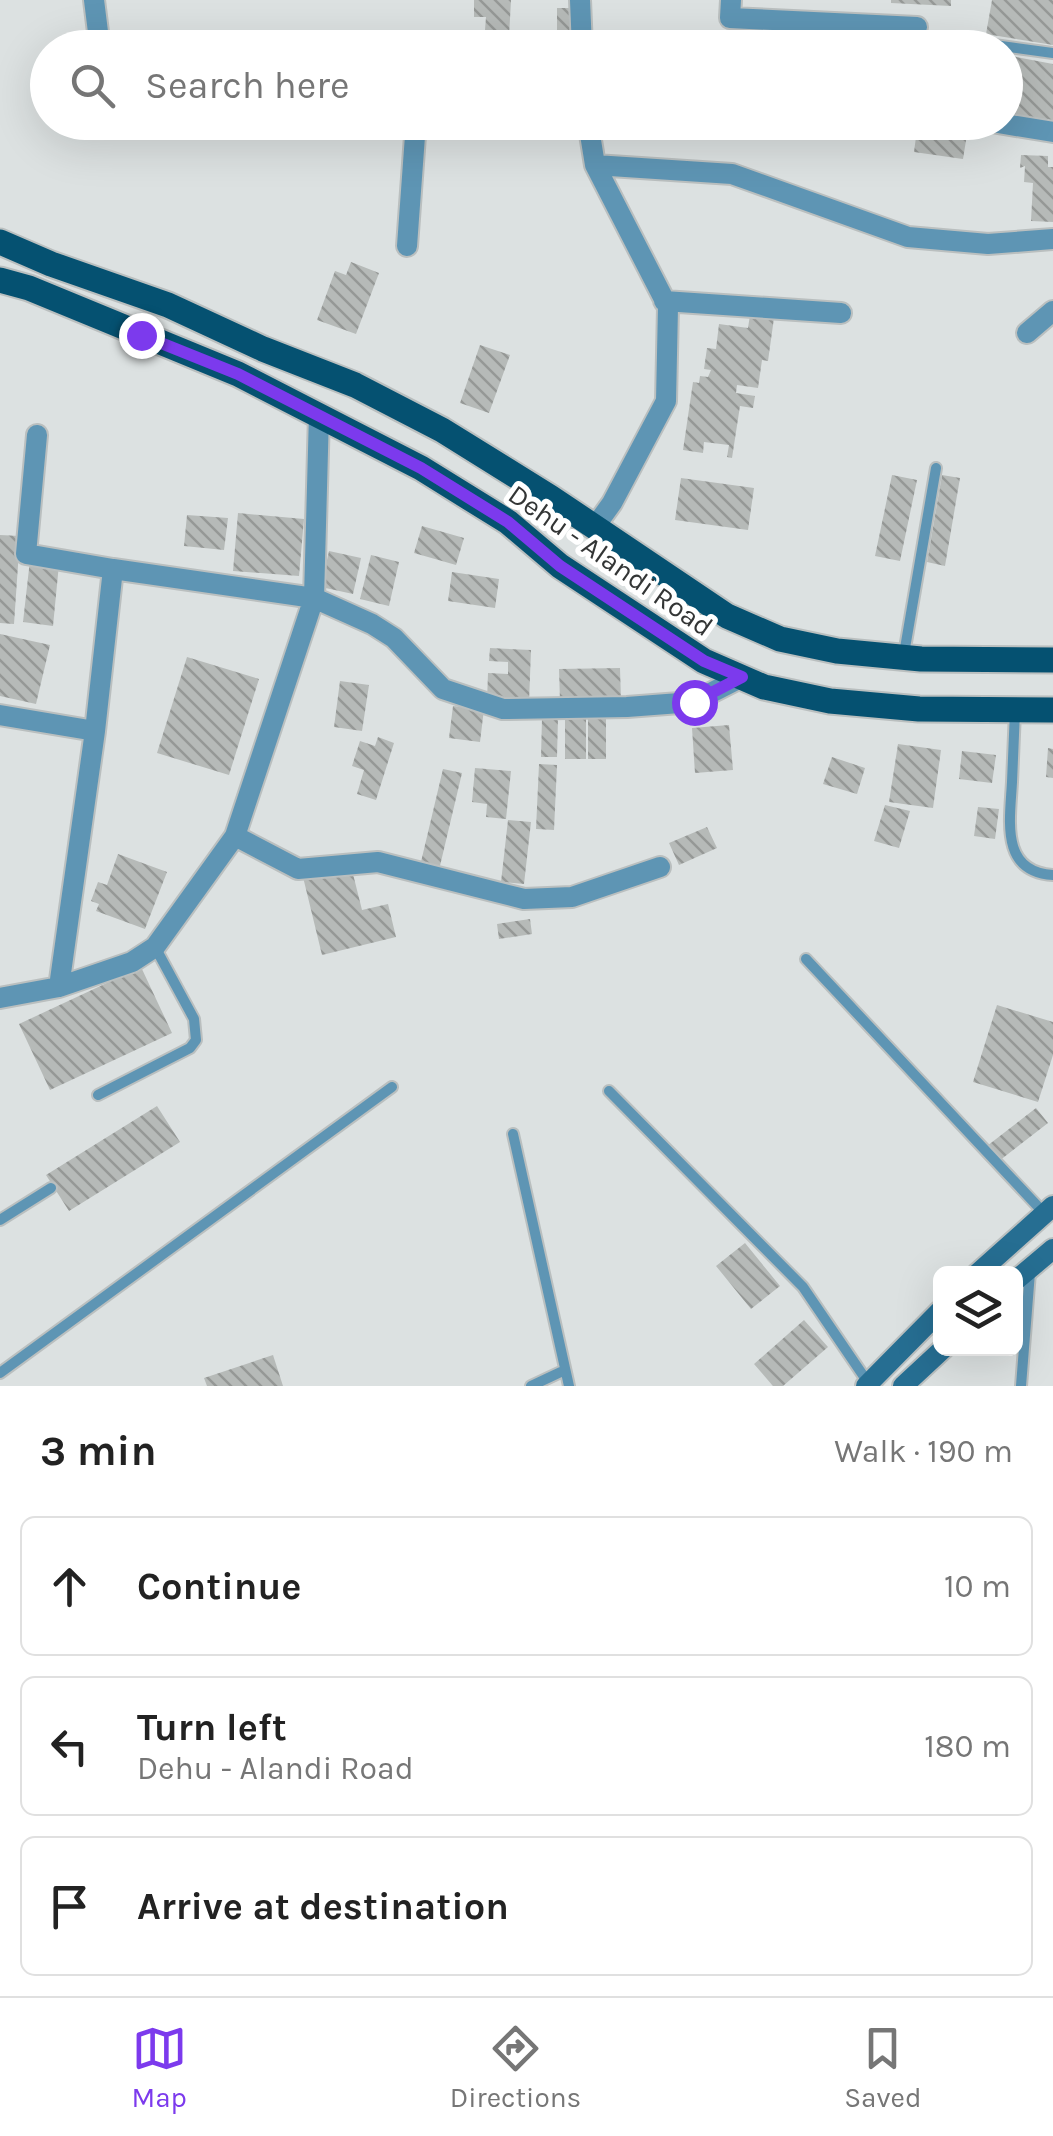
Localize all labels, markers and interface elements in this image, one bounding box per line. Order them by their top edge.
search box [30,30,1023,140]
icon: search [65,58,120,113]
text: Search here [145,63,349,108]
route end [119,313,165,359]
street label: Dehu - Alandi Road [502,477,719,643]
route start [672,680,718,726]
map controls [933,1266,1023,1356]
button: layers [933,1266,1023,1356]
text: 3 min [40,1426,157,1476]
text: Walk · 190 m [834,1433,1013,1470]
icon: ahead [42,1559,97,1614]
text: Continue [137,1564,301,1609]
text: 10 m [944,1568,1011,1605]
text: Turn left [137,1705,287,1750]
icon: left [42,1719,97,1774]
text: 180 m [924,1728,1011,1765]
text: Dehu - Alandi Road [137,1750,414,1787]
icon: arrive [42,1879,97,1934]
text: Arrive at destination [137,1884,509,1929]
tab: Map [131,2021,187,2114]
tab: Directions [450,2021,581,2114]
tab: Saved [844,2021,922,2114]

